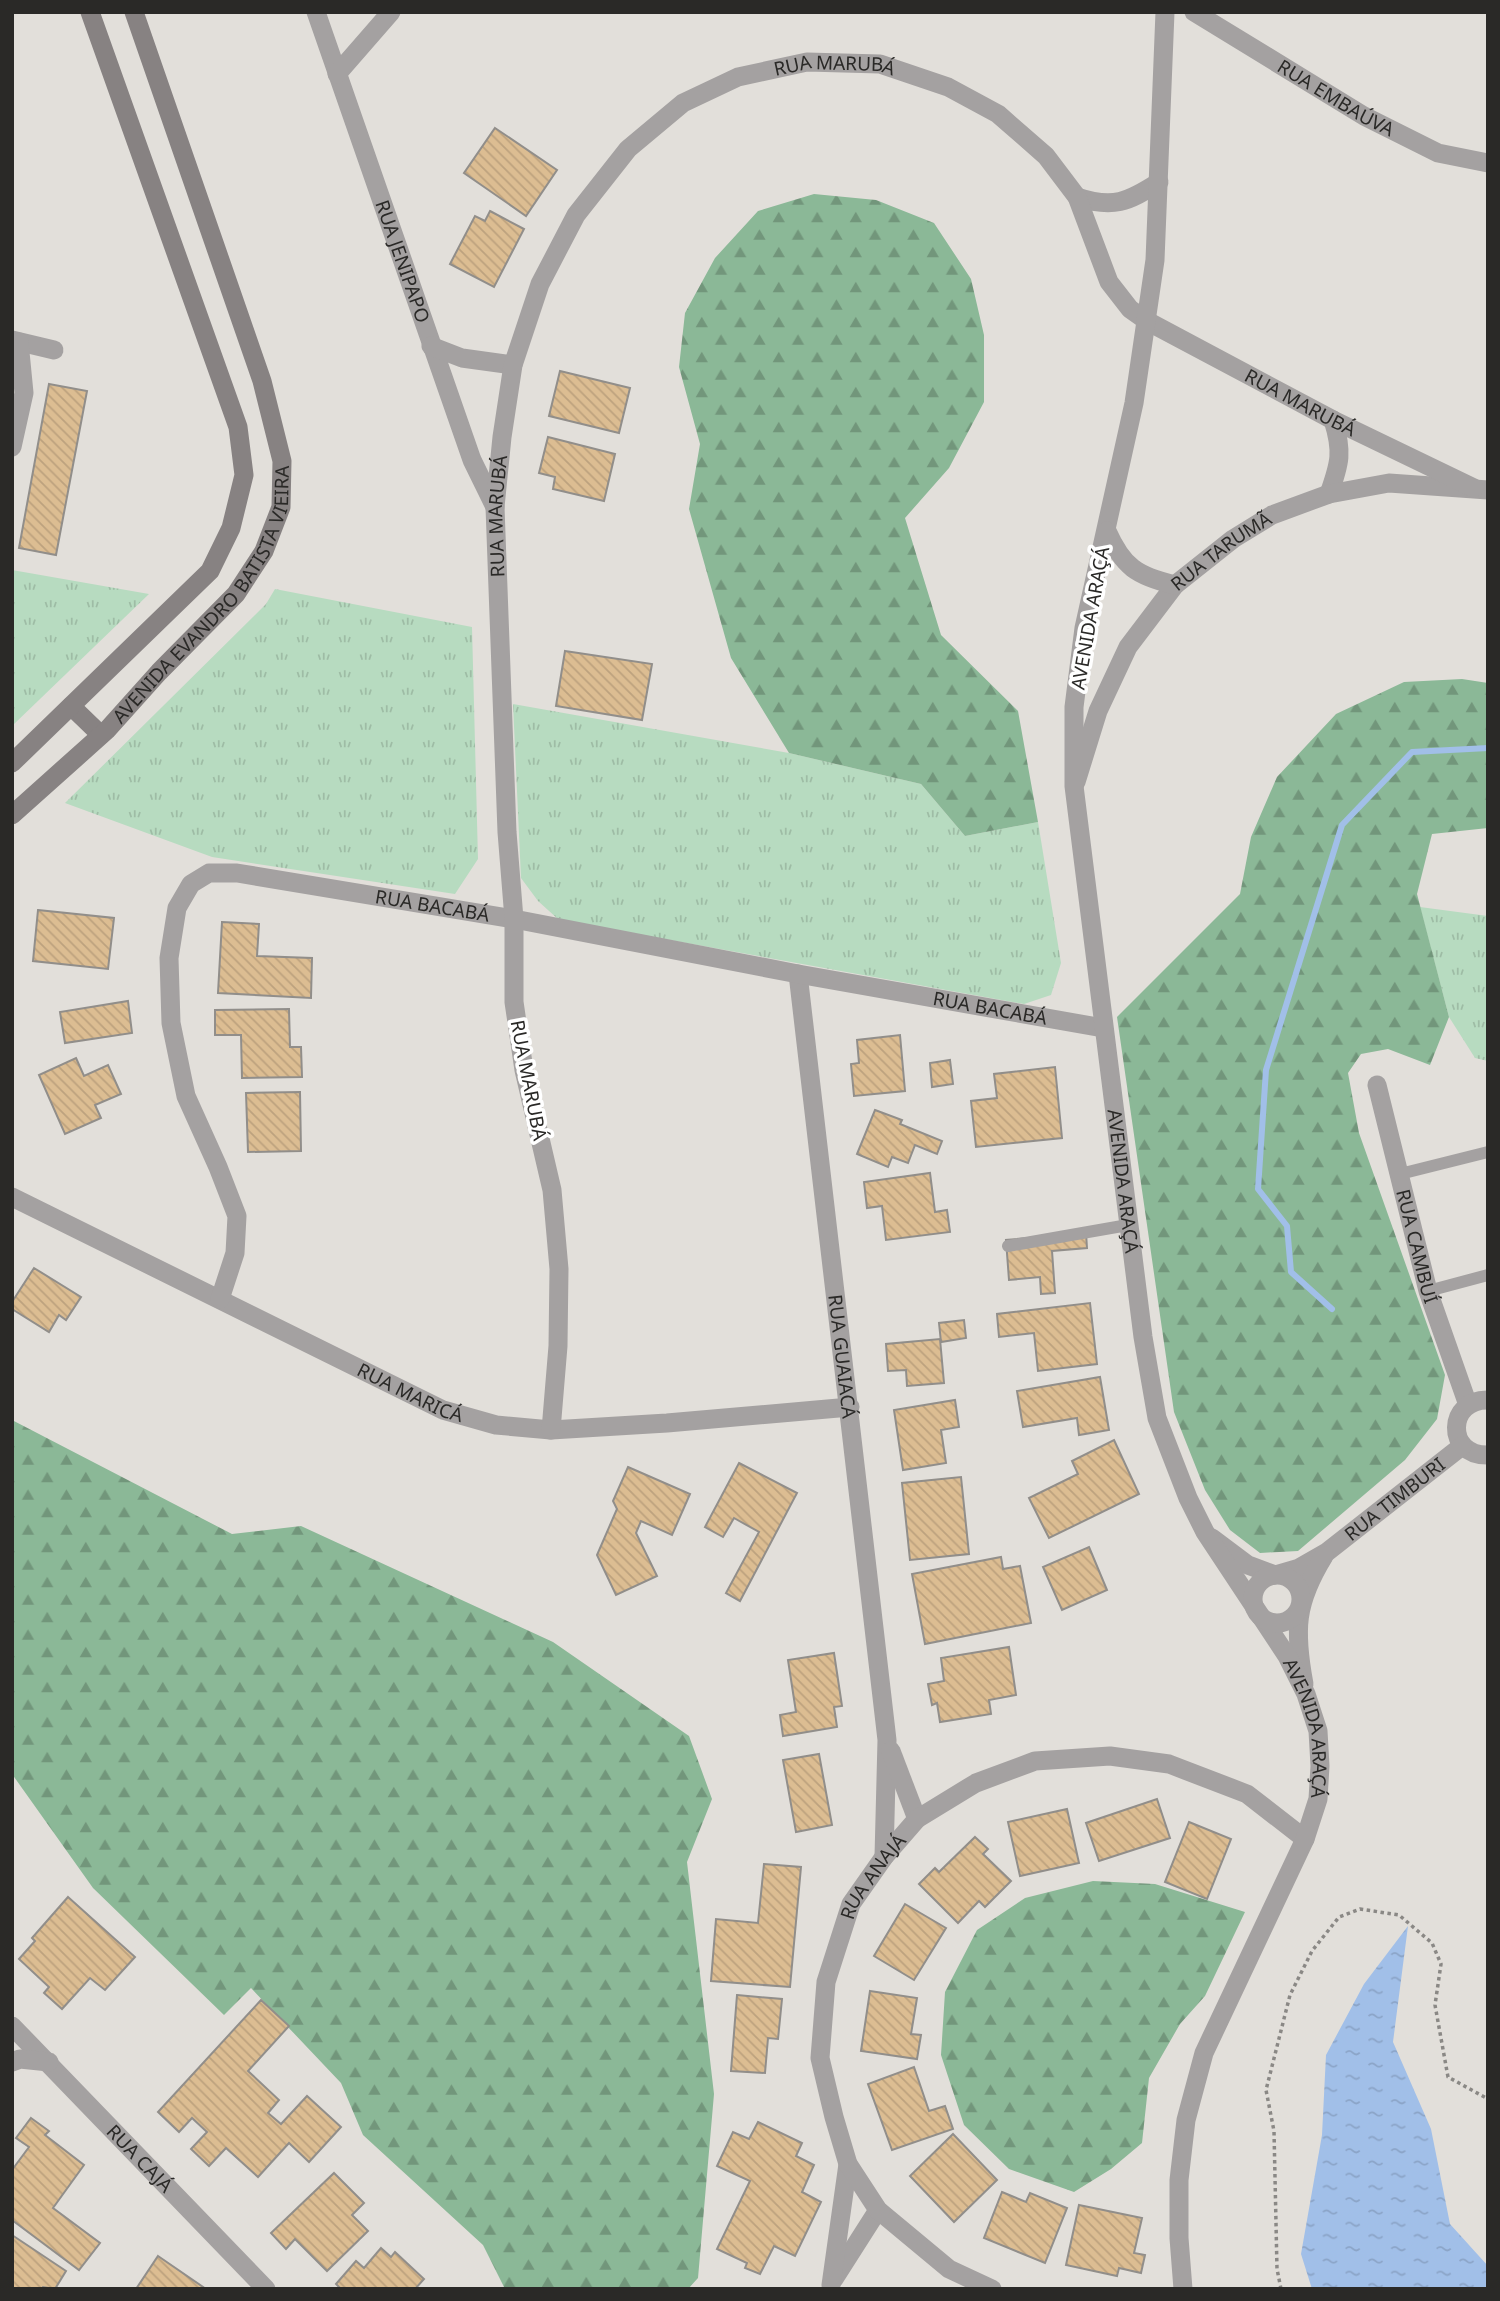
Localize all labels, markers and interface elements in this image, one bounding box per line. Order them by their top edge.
street label: RUA MARUBÁ [771,48,900,82]
street label: RUA EMBAÚVA [1273,53,1400,143]
street label: RUA JENIPAPO [369,196,436,326]
street label: RUA MARUBÁ [1240,362,1361,443]
street label: RUA MARUBÁ [482,453,513,578]
street label: AVENIDA EVANDRO BATISTA VIEIRA [106,464,295,729]
street label: RUA TARUMÃ [1165,505,1277,597]
street label: AVENIDA ARAÇÁ [1065,544,1116,691]
street label: RUA BACABÁ [373,883,492,928]
street label: RUA BACABÁ [931,985,1050,1031]
street label: RUA MARUBÁ [505,1018,554,1143]
street label: AVENIDA ARAÇÁ [1102,1108,1145,1255]
street label: RUA CAMBUÍ [1390,1186,1444,1307]
street label: RUA GUAIACÁ [822,1293,863,1421]
street label: RUA MARICÁ [353,1357,467,1428]
street label: RUA TIMBURI [1339,1451,1450,1547]
street label: AVENIDA ARAÇÁ [1277,1654,1333,1800]
street label: RUA ANAJÁ [834,1828,912,1923]
street label: RUA CAJÁ [101,2119,179,2199]

